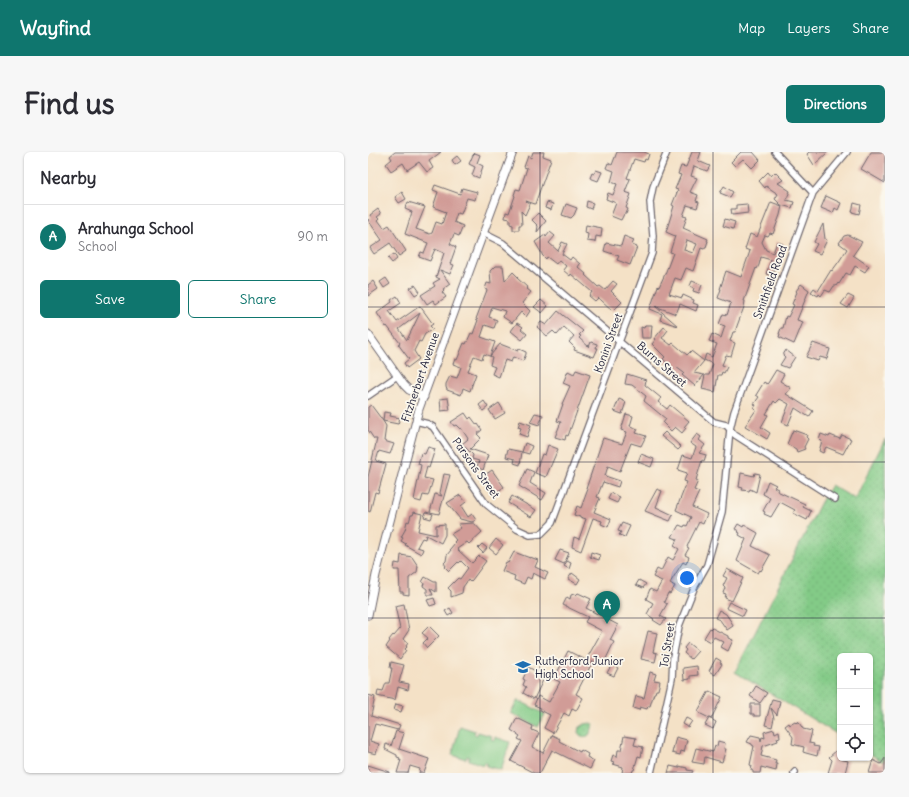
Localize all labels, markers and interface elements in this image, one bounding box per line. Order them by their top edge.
text: Wayfind [20,16,91,40]
text: Map [738,19,765,37]
text: Layers [787,19,830,37]
text: Share [852,19,889,37]
button: Directions [786,85,885,123]
text: Find us [24,86,115,122]
text: Nearby [40,167,96,189]
text: Arahunga School [78,219,194,238]
text: A [49,228,57,245]
text: 90 m [297,228,328,245]
text: School [78,238,117,255]
street label: Smithfield Road [750,243,790,321]
button: Save [40,280,180,318]
button: Share [188,280,328,318]
street label: Konini Street [591,311,625,375]
street label: Fitzherbert Avenue [398,330,442,424]
street label: Burns Street [634,339,690,390]
street label: Parsons Street [449,435,503,501]
your location [677,568,697,588]
pin: A [594,591,620,624]
street label: Toi Street [657,621,678,669]
map controls [837,653,873,761]
button: + [837,653,873,689]
place label: Rutherford Junior High School [535,654,624,681]
school or university icon: Rutherford Junior High School [514,658,532,676]
button: − [837,689,873,725]
button: locate [837,725,873,761]

